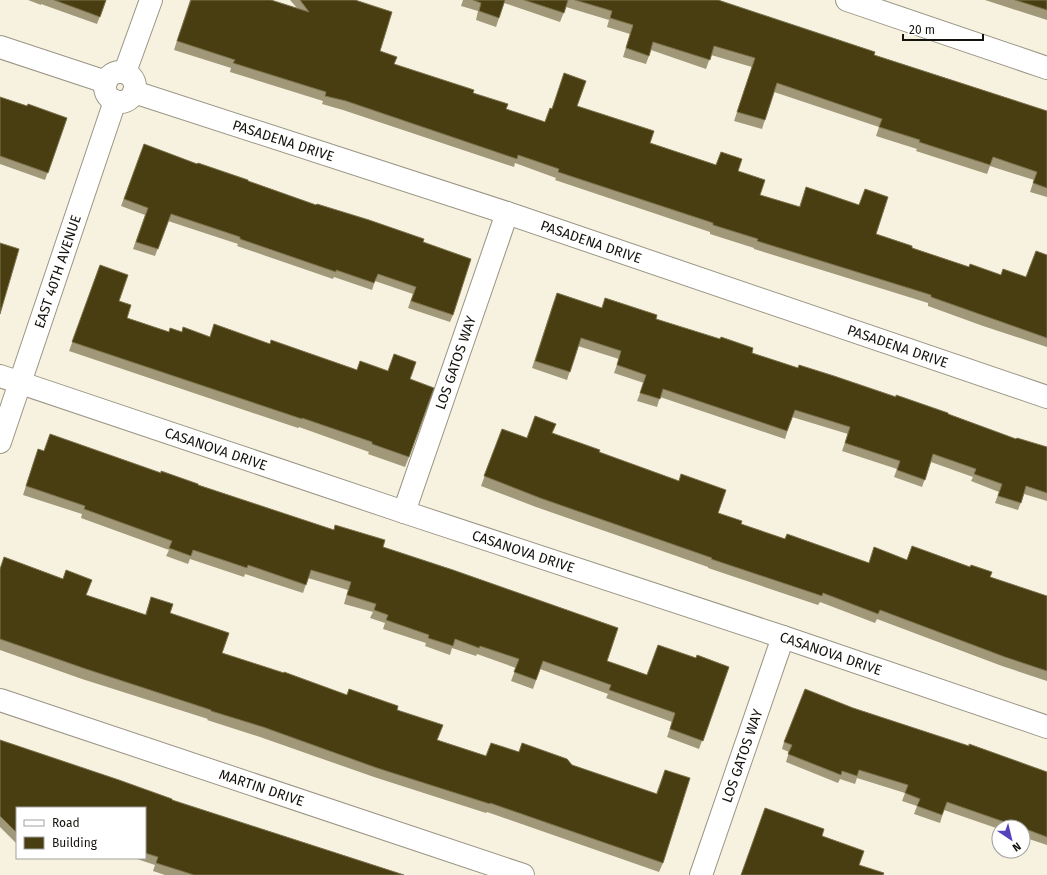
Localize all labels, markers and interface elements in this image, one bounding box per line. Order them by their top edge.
scale bar [903,16,983,42]
text: 20 m [909,23,935,37]
street label: PASADENA DRIVE [230,117,336,165]
street label: EAST 40TH AVENUE [31,213,85,331]
street label: PASADENA DRIVE [538,217,644,267]
street label: LOS GATOS WAY [432,313,480,412]
street label: PASADENA DRIVE [845,322,950,372]
street label: CASANOVA DRIVE [163,424,269,474]
street label: CASANOVA DRIVE [470,527,577,577]
street label: CASANOVA DRIVE [777,629,884,679]
street label: LOS GATOS WAY [719,707,767,805]
street label: MARTIN DRIVE [217,766,306,810]
legend [16,807,146,859]
text: Road [52,816,80,830]
north arrow [991,819,1031,859]
text: Building [52,836,98,850]
text: N [1010,839,1023,854]

